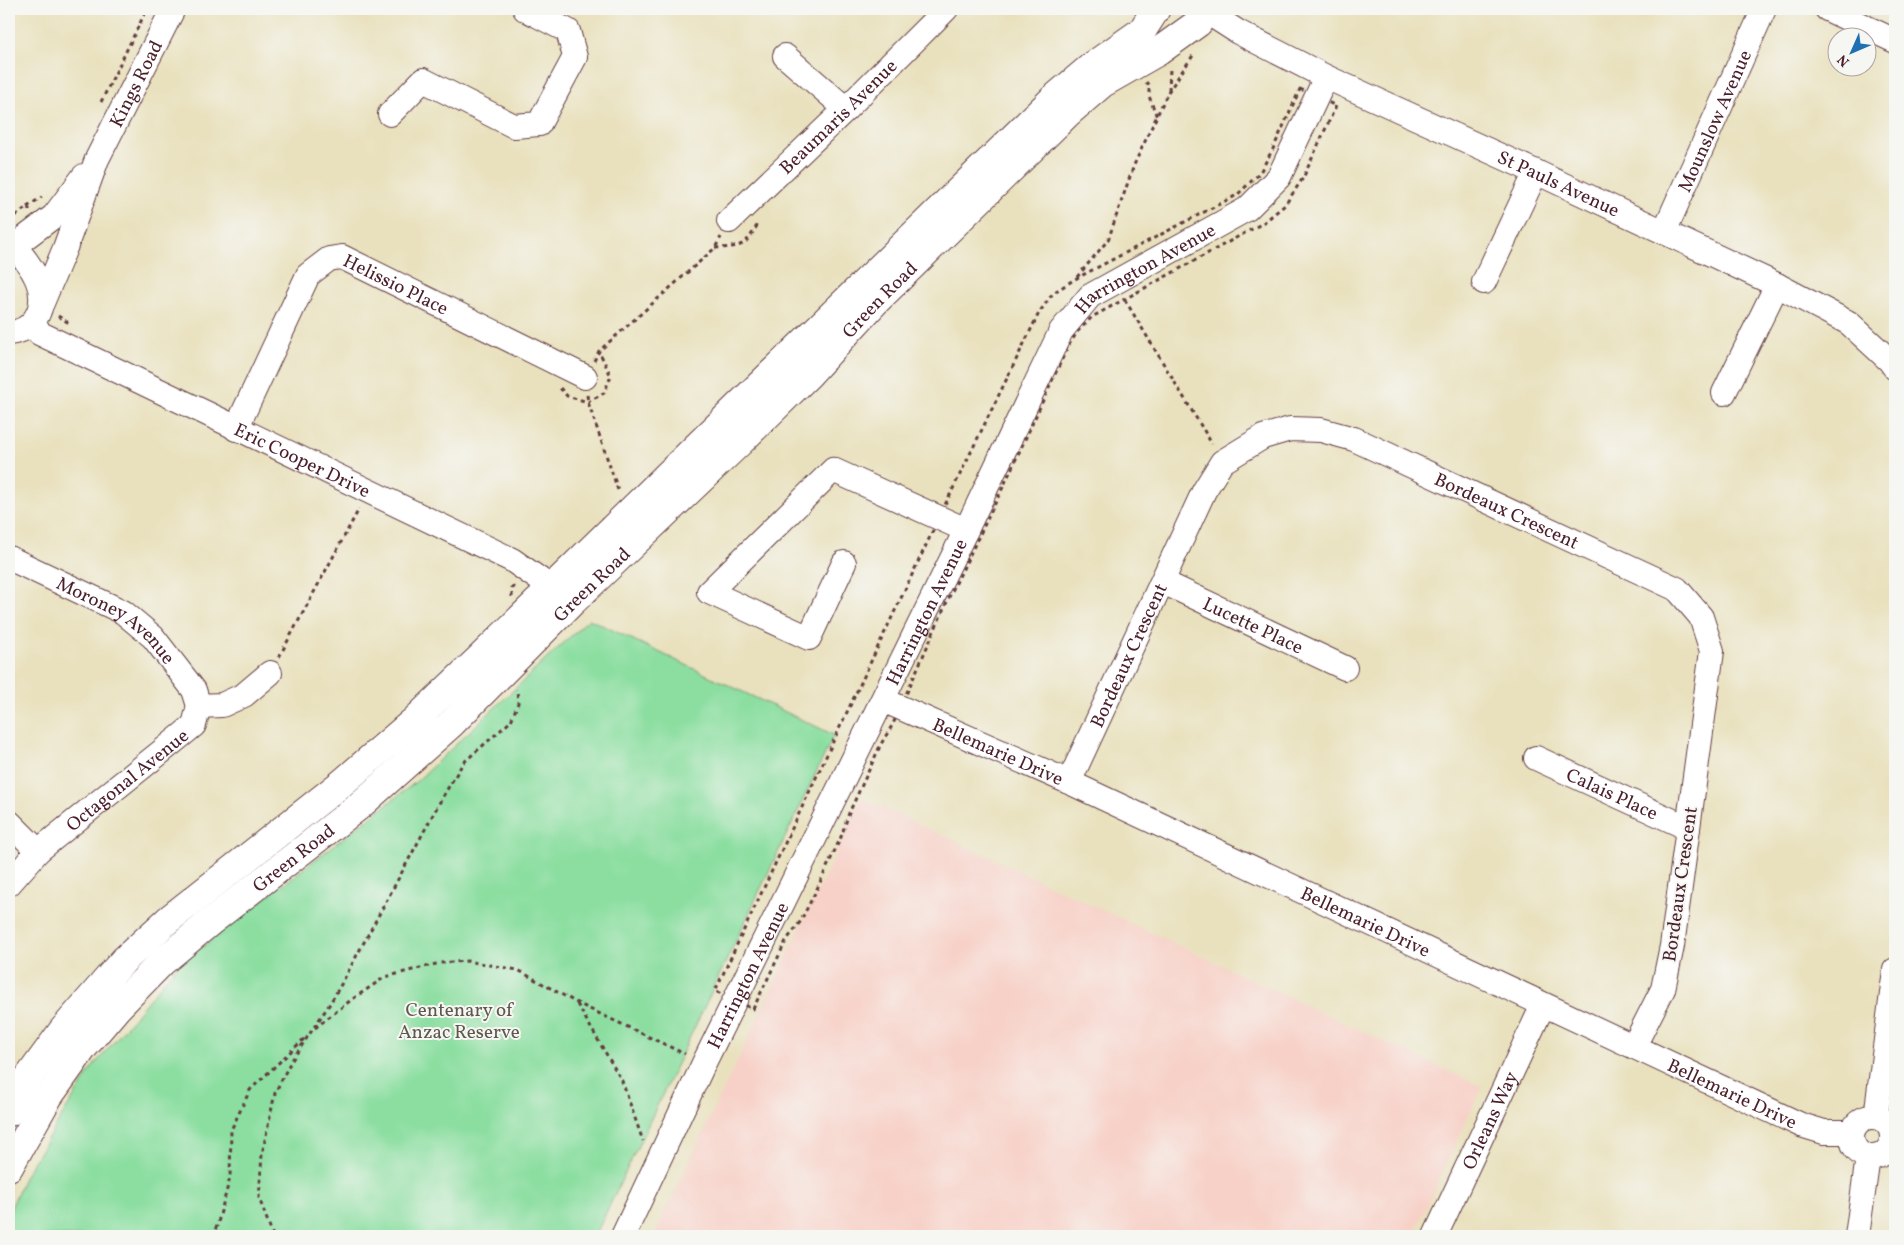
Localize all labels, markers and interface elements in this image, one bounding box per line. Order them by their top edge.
north arrow [1826,28,1876,78]
street label: Kings Road [104,36,170,132]
street label: Mounslow Avenue [1673,46,1759,197]
text: N [1834,50,1854,70]
street label: Beaumaris Avenue [774,54,904,181]
street label: St Pauls Avenue [1493,145,1623,224]
street label: Harrington Avenue [1069,218,1221,320]
street label: Helissio Place [338,249,452,323]
street label: Green Road [837,256,924,345]
street label: Eric Cooper Drive [229,418,374,505]
street label: Bordeaux Crescent [1430,467,1583,557]
street label: Harrington Avenue [881,535,975,690]
street label: Green Road [548,542,637,629]
street label: Moroney Avenue [52,571,180,670]
street label: Bordeaux Crescent [1085,579,1175,732]
street label: Lucette Place [1198,592,1307,661]
street label: Bellemarie Drive [928,712,1067,793]
street label: Octagonal Avenue [61,724,195,838]
street label: Calais Place [1561,763,1662,827]
street label: Bordeaux Crescent [1657,805,1705,964]
street label: Green Road [248,819,341,899]
street label: Bellemarie Drive [1296,881,1434,964]
street label: Harrington Avenue [702,898,796,1054]
park label: Centenary of Anzac Reserve [398,998,520,1046]
street label: Bellemarie Drive [1663,1053,1801,1136]
street label: Orleans Way [1457,1068,1525,1174]

